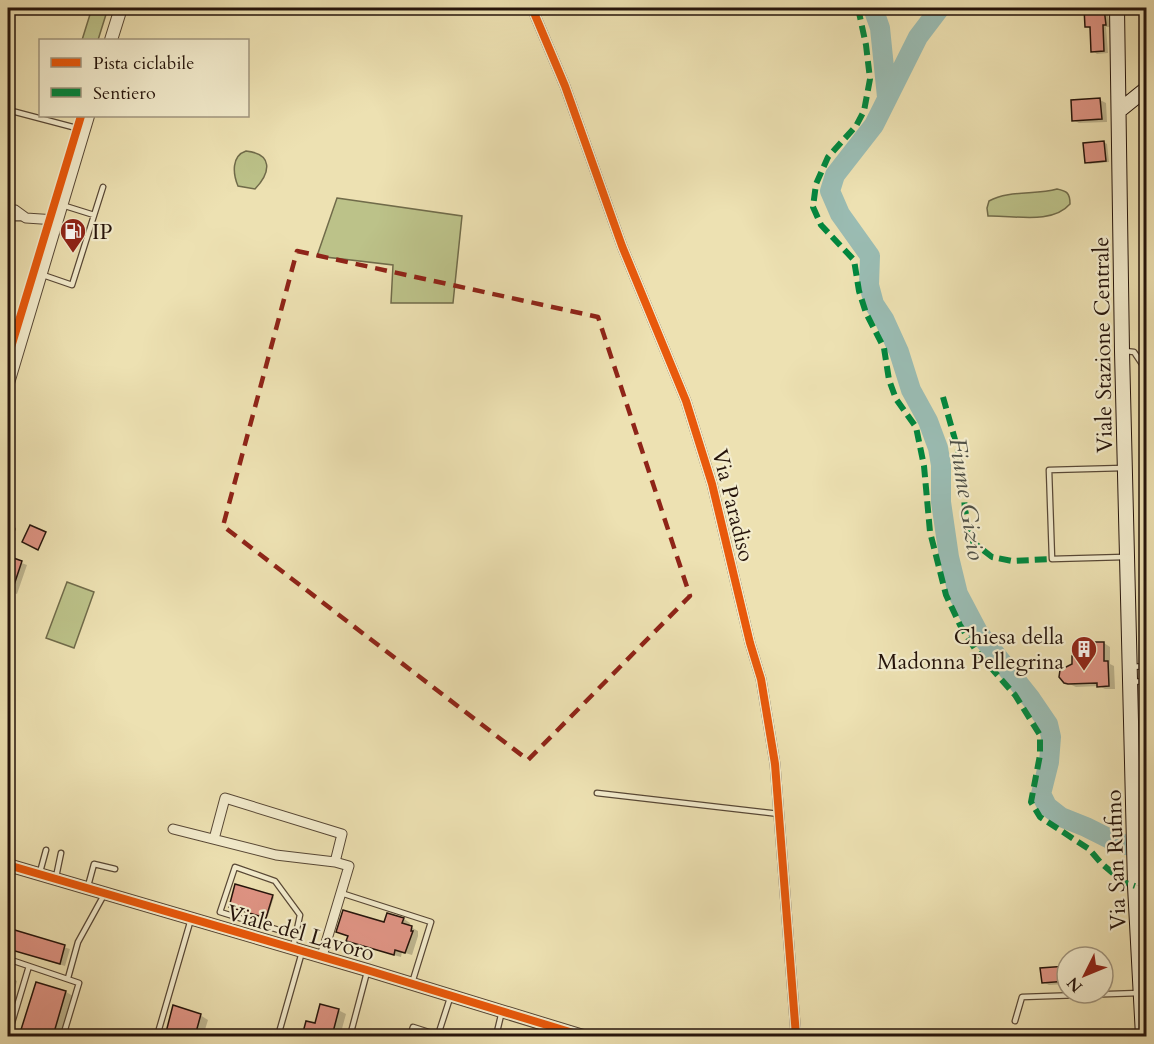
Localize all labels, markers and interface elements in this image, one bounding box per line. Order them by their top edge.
legend [39,39,249,117]
text: Pista ciclabile [93,51,194,76]
text: Sentiero [93,81,156,106]
fuel station icon: IP [58,216,88,254]
place label: IP [92,217,113,247]
street label: Viale Stazione Centrale [1086,236,1120,453]
water label: Fiume Gizio [941,435,992,563]
street label: Via Paradiso [705,446,762,565]
place label: Chiesa della Madonna Pellegrina [877,622,1064,677]
building icon: Chiesa della Madonna Pellegrina [1069,634,1099,672]
street label: Via San Rufino [1099,789,1133,931]
street label: Viale del Lavoro [223,898,378,968]
north arrow [1055,945,1115,1005]
text: N [1062,972,1088,997]

